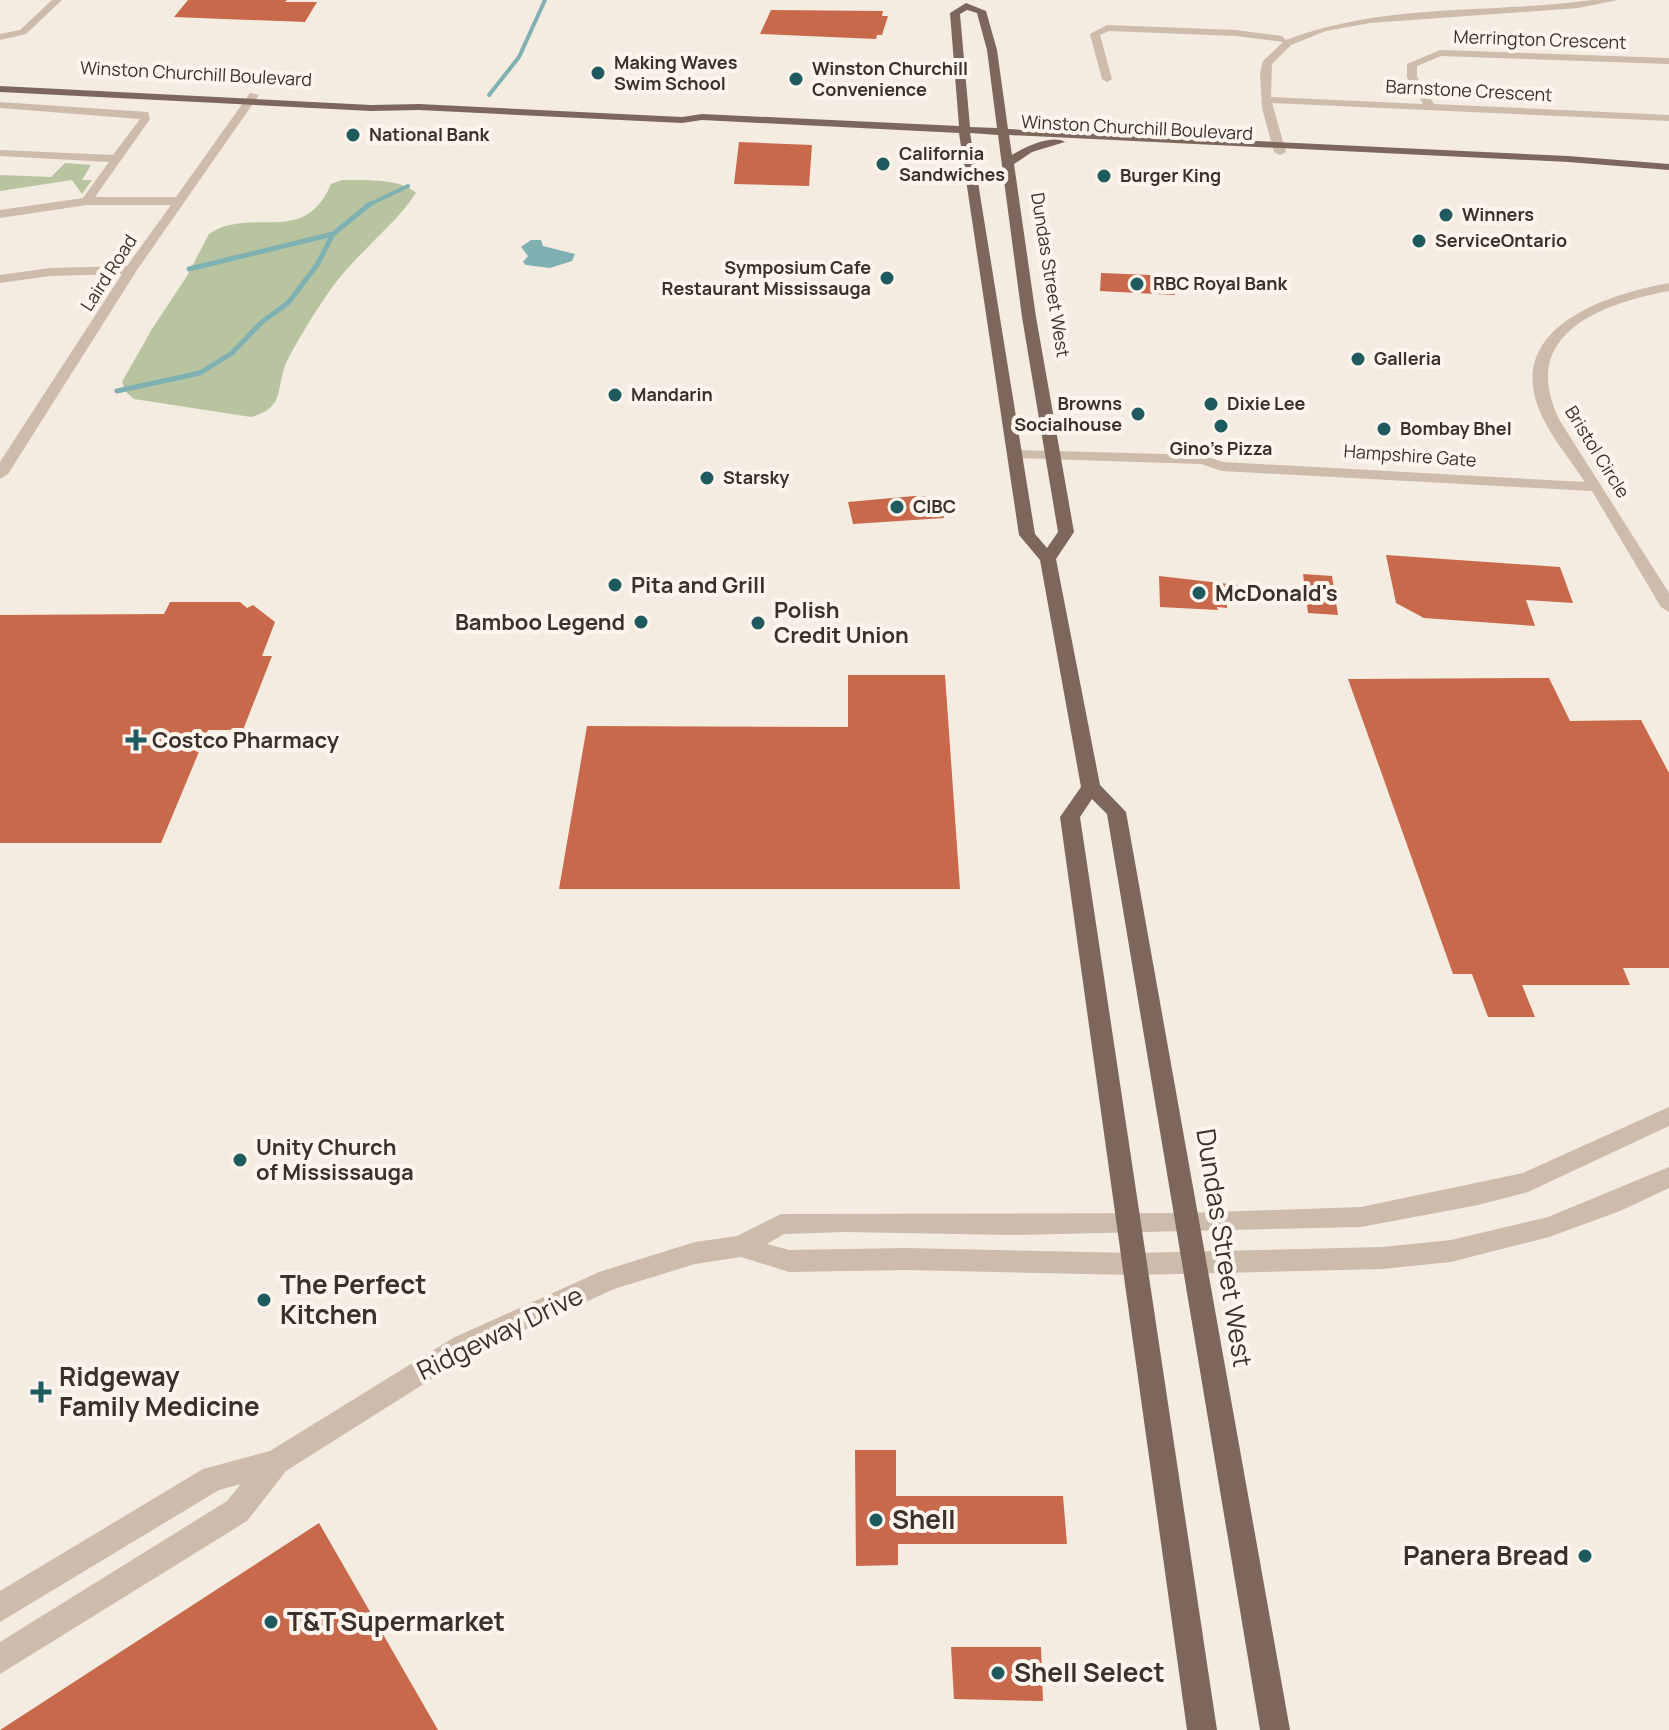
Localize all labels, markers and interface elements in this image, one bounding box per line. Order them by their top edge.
street label: Merrington Crescent [1453,24,1627,54]
place label: Making Waves Swim School [614,50,738,95]
street label: Winston Churchill Boulevard [79,55,313,91]
place label: Winston Churchill Convenience [812,56,968,101]
marker: Making Waves Swim School [589,64,607,82]
marker: Winston Churchill Convenience [787,70,805,88]
street label: Barnstone Crescent [1385,74,1553,106]
street label: Winston Churchill Boulevard [1020,109,1254,145]
place label: National Bank [369,122,491,146]
marker: National Bank [344,126,362,144]
place label: California Sandwiches [899,141,1005,186]
marker: California Sandwiches [874,155,892,173]
place label: Burger King [1120,163,1221,187]
marker: Burger King [1095,167,1113,185]
street label: Dundas Street West [1026,191,1076,359]
place label: Winners [1462,202,1534,226]
marker: Winners [1437,206,1455,224]
place label: ServiceOntario [1435,228,1567,252]
street label: Laird Road [75,230,142,315]
marker: ServiceOntario [1410,232,1428,250]
place label: Symposium Cafe Restaurant Mississauga [662,255,871,300]
marker: Symposium Cafe Restaurant Mississauga [878,269,896,287]
place label: RBC Royal Bank [1153,271,1288,295]
marker: RBC Royal Bank [1128,275,1146,293]
place label: Galleria [1374,346,1441,370]
marker: Galleria [1349,350,1367,368]
place label: Mandarin [631,382,713,406]
marker: Mandarin [606,386,624,404]
place label: Browns Socialhouse [1014,391,1122,436]
place label: Dixie Lee [1227,391,1306,415]
marker: Dixie Lee [1202,395,1220,413]
street label: Bristol Circle [1560,401,1636,502]
marker: Browns Socialhouse [1129,405,1147,423]
place label: Bombay Bhel [1400,416,1512,440]
marker: Gino's Pizza [1212,417,1230,435]
marker: Bombay Bhel [1375,420,1393,438]
place label: Gino's Pizza [1170,436,1272,460]
street label: Hampshire Gate [1343,438,1477,472]
place label: Starsky [723,465,789,489]
marker: Starsky [698,469,716,487]
place label: CIBC [913,494,956,518]
marker: CIBC [888,498,906,516]
place label: Pita and Grill [631,570,765,600]
marker: Pita and Grill [606,576,624,594]
place label: McDonald's [1215,578,1338,608]
marker: McDonald's [1190,584,1208,602]
place label: Polish Credit Union [774,595,909,650]
place label: Bamboo Legend [455,607,625,637]
marker: Bamboo Legend [632,613,650,631]
marker: Polish Credit Union [749,614,767,632]
place label: Costco Pharmacy [152,725,340,755]
marker: Costco Pharmacy [127,731,145,749]
street label: Dundas Street West [1188,1126,1262,1369]
place label: Unity Church of Mississauga [256,1132,414,1187]
marker: Unity Church of Mississauga [231,1151,249,1169]
place label: The Perfect Kitchen [280,1266,426,1332]
street label: Ridgeway Drive [411,1276,589,1388]
marker: The Perfect Kitchen [255,1291,273,1309]
place label: Ridgeway Family Medicine [59,1358,260,1424]
marker: Ridgeway Family Medicine [30,1381,52,1403]
place label: Shell [892,1501,956,1537]
marker: Shell [867,1511,885,1529]
place label: Panera Bread [1403,1537,1569,1573]
marker: Panera Bread [1576,1547,1594,1565]
place label: T&T Supermarket [287,1603,505,1639]
marker: T&T Supermarket [262,1613,280,1631]
place label: Shell Select [1014,1654,1165,1690]
marker: Shell Select [989,1664,1007,1682]

